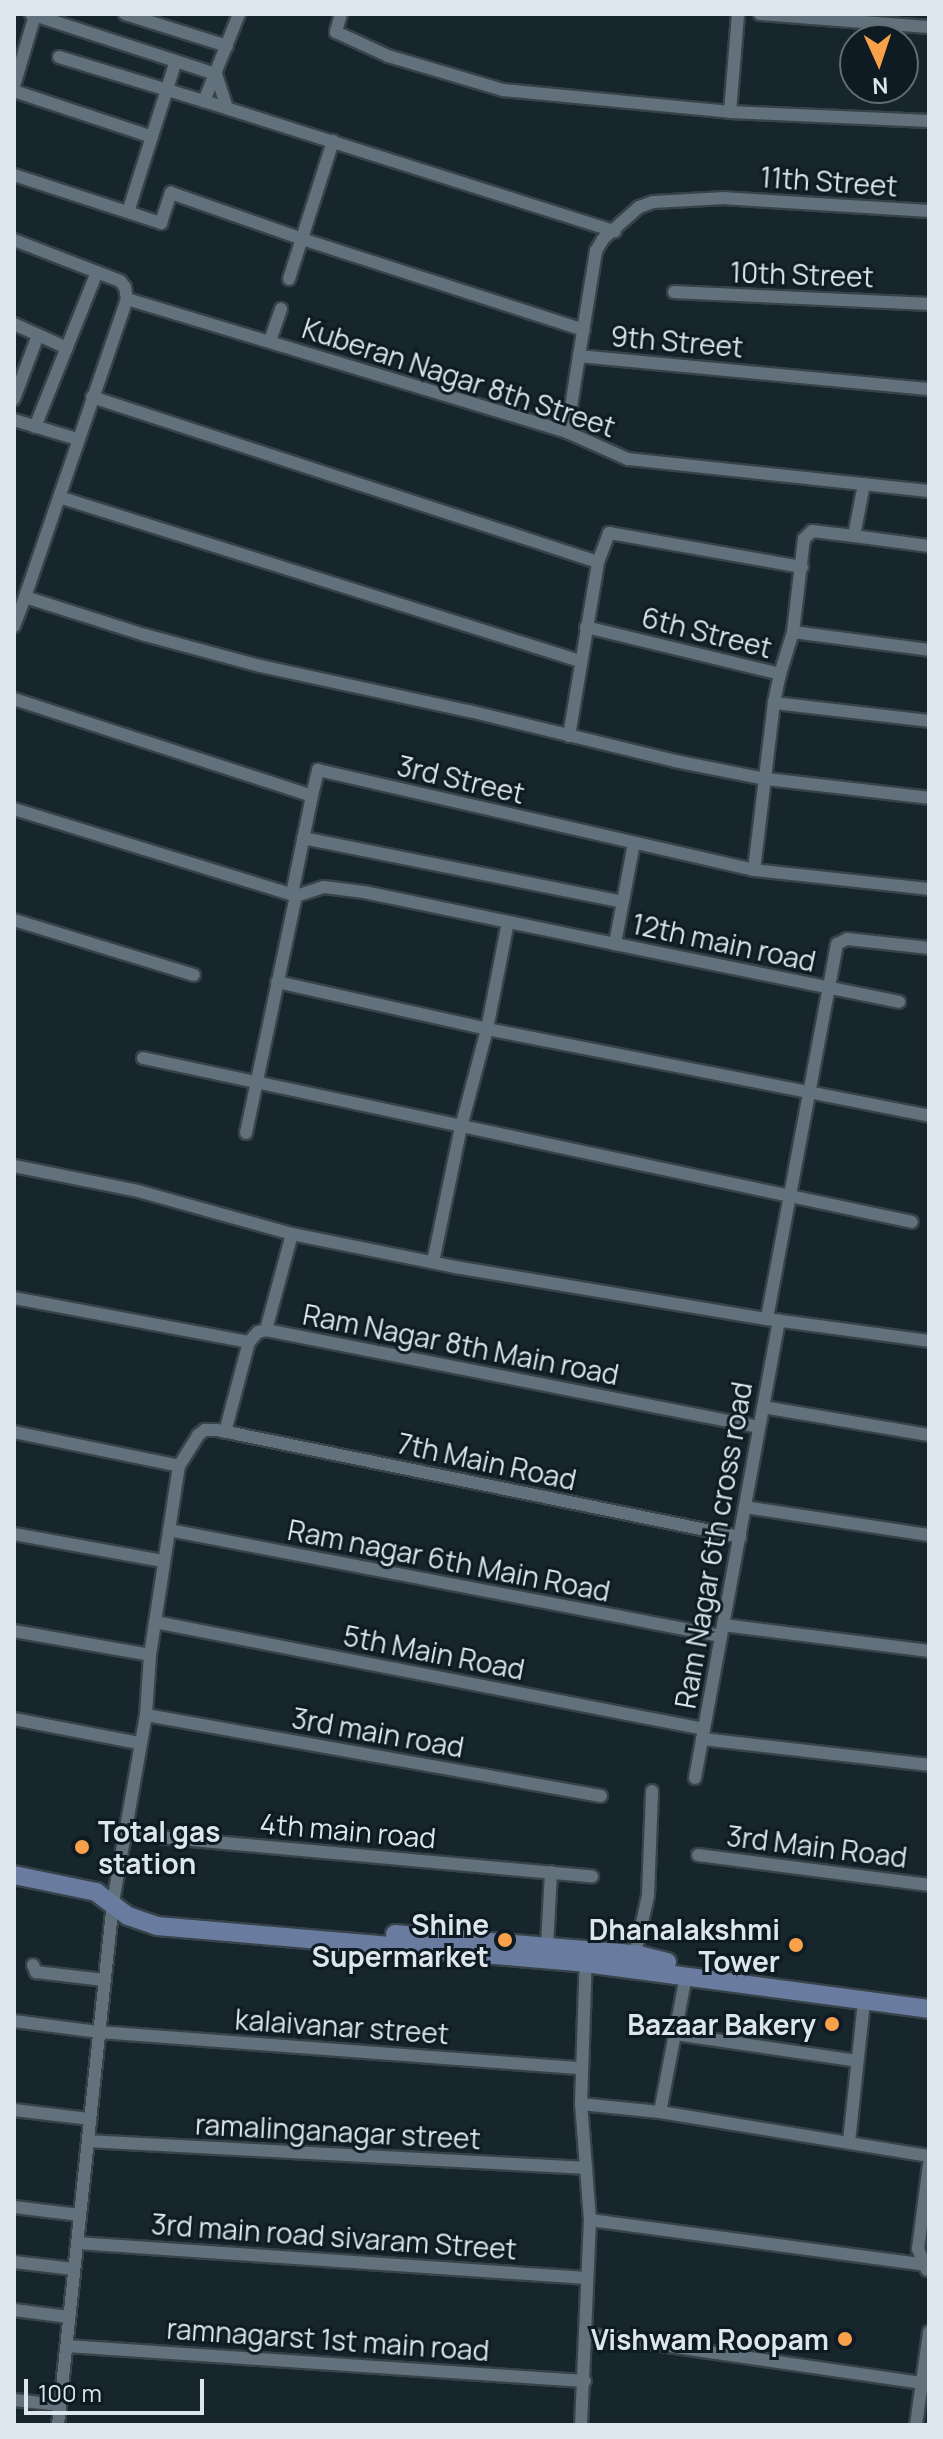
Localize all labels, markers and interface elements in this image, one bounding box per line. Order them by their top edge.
north arrow [839,24,919,104]
text: N [871,71,889,101]
street label: 11th Street [759,159,899,203]
street label: 10th Street [730,255,874,293]
street label: Kuberan Nagar 8th Street [298,310,620,444]
street label: 9th Street [609,318,745,364]
street label: 6th Street [638,600,776,664]
street label: 3rd Street [394,748,528,810]
street label: 12th main road [629,906,819,978]
street label: Ram Nagar 8th Main road [300,1297,622,1391]
street label: Ram Nagar 6th cross road [668,1379,758,1711]
street label: 7th Main Road [395,1426,579,1496]
street label: Ram nagar 6th Main Road [285,1512,613,1608]
street label: 5th Main Road [341,1618,527,1686]
street label: 3rd main road [289,1700,467,1764]
street label: 4th main road [259,1806,437,1854]
place label: Total gas station [98,1814,220,1880]
street label: 3rd Main Road [725,1818,909,1874]
marker: Total gas station [73,1838,91,1856]
place label: Shine Supermarket [312,1907,489,1973]
place label: Dhanalakshmi Tower [589,1912,780,1978]
marker: Shine Supermarket [496,1931,514,1949]
marker: Dhanalakshmi Tower [787,1936,805,1954]
street label: kalaivanar street [234,2002,450,2050]
place label: Bazaar Bakery [627,2007,816,2041]
marker: Bazaar Bakery [823,2015,841,2033]
street label: ramalinganagar street [194,2107,482,2155]
street label: 3rd main road sivaram Street [150,2206,518,2266]
street label: ramnagarst 1st main road [166,2311,490,2367]
place label: Vishwam Roopam [591,2322,829,2356]
marker: Vishwam Roopam [836,2330,854,2348]
scale bar [28,2363,208,2413]
text: 100 m [38,2376,102,2409]

